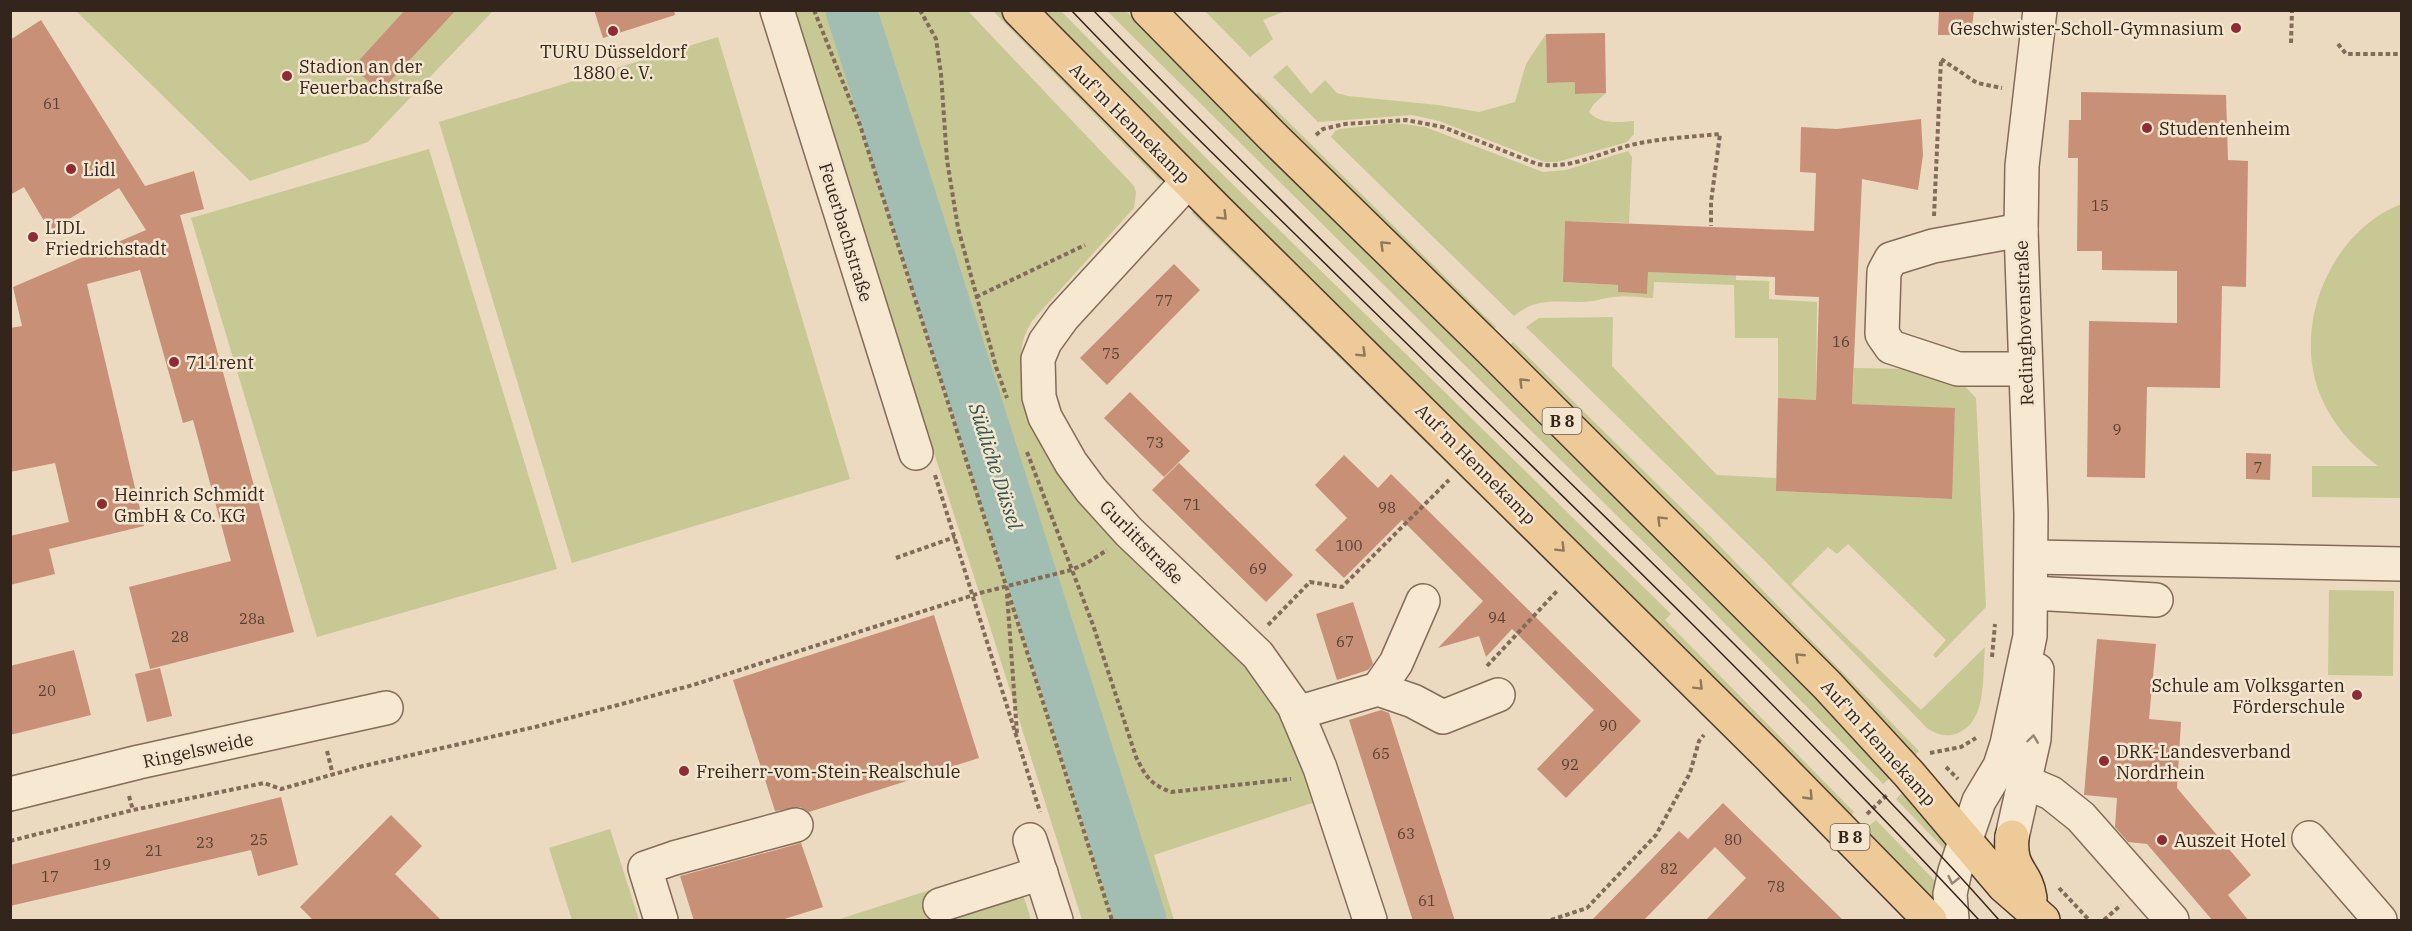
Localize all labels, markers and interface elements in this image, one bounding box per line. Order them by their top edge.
place label: Geschwister-Scholl-Gymnasium [1950,17,2224,40]
marker: Geschwister-Scholl-Gymnasium [2229,21,2243,35]
marker: TURU Düsseldorf 1880 e. V. [606,24,620,38]
place label: TURU Düsseldorf 1880 e. V. [540,40,688,84]
place label: Stadion an der Feuerbachstraße [299,55,443,99]
street label: Auf'm Hennekamp [1065,58,1195,188]
marker: Stadion an der Feuerbachstraße [280,69,294,83]
house number: 61 [43,94,61,113]
place label: Studentenheim [2159,117,2290,140]
marker: Studentenheim [2140,121,2154,135]
place label: Lidl [83,158,116,181]
street label: Feuerbachstraße [814,160,878,304]
marker: Lidl [64,162,78,176]
house number: 15 [2091,196,2109,215]
one-way arrow [1215,209,1226,220]
place label: LIDL Friedrichstadt [45,216,167,260]
marker: LIDL Friedrichstadt [26,230,40,244]
street label: Redinghovenstraße [2010,240,2038,406]
one-way arrow [1381,242,1392,253]
house number: 77 [1155,291,1173,310]
house number: 16 [1832,332,1850,351]
house number: 75 [1102,344,1120,363]
one-way arrow [1355,346,1366,357]
place label: 711rent [186,351,254,374]
marker: 711rent [167,355,181,369]
one-way arrow [1520,378,1531,389]
water label: Südliche Düssel [963,398,1029,533]
street label: Auf'm Hennekamp [1411,399,1541,529]
road number: B 8 [1542,408,1582,434]
house number: 9 [2112,420,2122,439]
house number: 73 [1146,433,1164,452]
house number: 7 [2253,458,2263,477]
place label: Heinrich Schmidt GmbH & Co. KG [114,483,265,527]
street label: Gurlittstraße [1095,495,1189,589]
house number: 71 [1183,495,1201,514]
marker: Heinrich Schmidt GmbH & Co. KG [95,497,109,511]
house number: 98 [1378,498,1396,517]
one-way arrow [1657,516,1667,527]
house number: 100 [1335,536,1363,555]
one-way arrow [1554,541,1565,552]
house number: 69 [1249,559,1267,578]
house number: 94 [1488,608,1506,627]
house number: 28a [239,609,265,628]
house number: 28 [171,627,189,646]
house number: 67 [1336,632,1354,651]
one-way arrow [1796,654,1807,665]
place label: Schule am Volksgarten Förderschule [2152,674,2345,718]
street label: Auf'm Hennekamp [1816,675,1942,811]
one-way arrow [1692,679,1703,690]
house number: 20 [38,681,56,700]
marker: Schule am Volksgarten Förderschule [2350,688,2364,702]
house number: 90 [1599,716,1617,735]
street label: Ringelsweide [141,727,255,773]
one-way arrow [2027,734,2039,743]
place label: DRK-Landesverband Nordrhein [2116,740,2291,784]
house number: 65 [1372,744,1390,763]
marker: DRK-Landesverband Nordrhein [2097,754,2111,768]
house number: 92 [1561,755,1579,774]
place label: Freiherr-vom-Stein-Realschule [696,760,960,783]
marker: Freiherr-vom-Stein-Realschule [677,764,691,778]
one-way arrow [1802,789,1813,800]
house number: 63 [1397,824,1415,843]
road number: B 8 [1830,824,1870,850]
place label: Auszeit Hotel [2174,829,2286,852]
house number: 25 [250,830,268,849]
house number: 80 [1724,830,1742,849]
house number: 23 [196,833,214,852]
marker: Auszeit Hotel [2155,833,2169,847]
house number: 21 [145,841,163,860]
house number: 19 [93,855,111,874]
house number: 82 [1660,859,1678,878]
house number: 17 [41,867,59,886]
one-way arrow [1947,875,1960,885]
house number: 78 [1767,877,1785,896]
house number: 61 [1418,891,1436,910]

